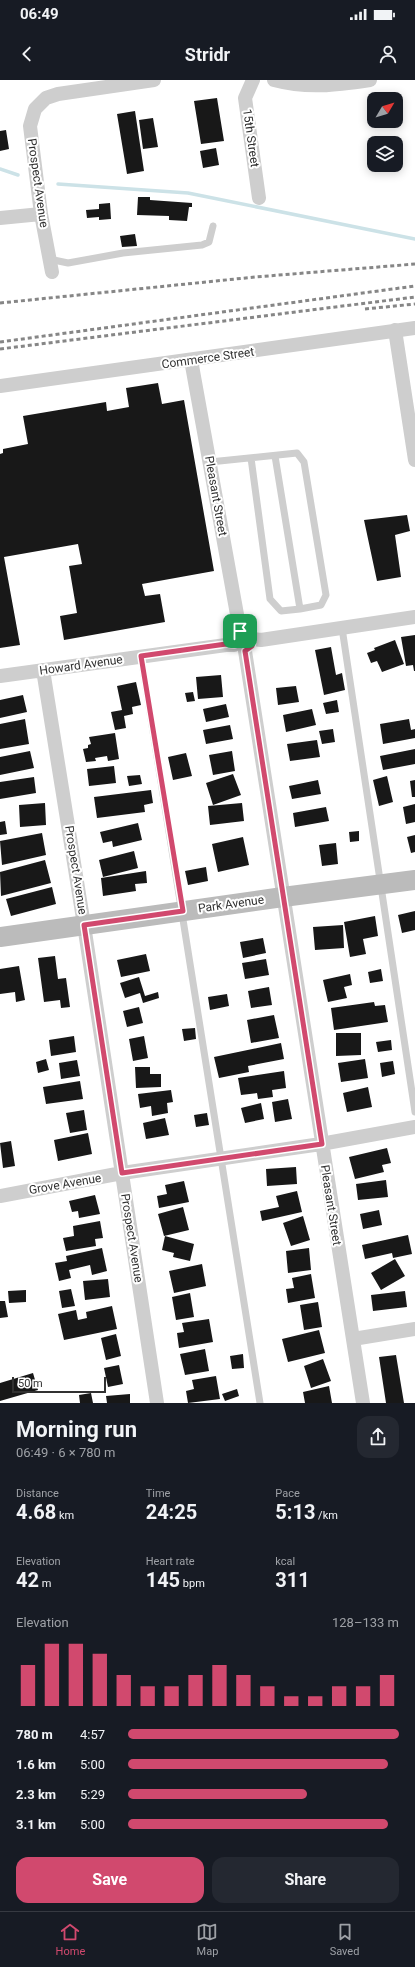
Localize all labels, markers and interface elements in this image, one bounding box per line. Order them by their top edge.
text: 06:49 [20,5,59,23]
icon: back [16,43,38,65]
icon: person [377,43,399,65]
text: Stridr [185,44,230,65]
north arrow [367,92,403,128]
map controls [367,92,403,172]
street label: 15th Street [240,108,262,168]
button: layers [367,136,403,172]
street label: Prospect Avenue [25,137,51,229]
street label: Commerce Street [161,345,255,371]
street label: Pleasant Street [202,455,230,537]
pin [223,614,257,648]
icon: arrive [229,620,251,642]
street label: Howard Avenue [38,652,124,678]
street label: Prospect Avenue [62,824,90,916]
street label: Park Avenue [197,892,265,916]
street label: Pleasant Street [318,1164,344,1246]
street label: Grove Avenue [28,1171,102,1197]
street label: Prospect Avenue [118,1192,146,1284]
scale bar [12,1375,106,1394]
text: 50 m [18,1377,43,1390]
button: share [357,1416,399,1458]
text: Morning run [16,1417,137,1442]
text: 06:49 · 6 × 780 m [16,1445,115,1460]
text: Distance [16,1487,59,1500]
text: Time [146,1487,170,1500]
text: Pace [275,1487,300,1500]
text: 4.68 [16,1500,56,1524]
text: 24:25 [146,1500,197,1524]
text: 5:13 [275,1500,315,1524]
text: km [56,1509,74,1522]
text: /km [315,1509,338,1522]
text: Elevation [16,1555,61,1568]
text: Heart rate [146,1555,195,1568]
text: kcal [275,1555,295,1568]
text: 42 [16,1568,39,1592]
text: 145 [146,1568,180,1592]
text: 311 [275,1568,310,1592]
text: m [39,1577,51,1590]
text: bpm [180,1577,205,1590]
text: Elevation [16,1615,69,1630]
text: 128–133 m [332,1615,399,1630]
text: 780 m [16,1727,53,1742]
text: 4:57 [80,1727,105,1742]
text: 1.6 km [16,1757,56,1772]
text: 5:00 [80,1757,105,1772]
text: 2.3 km [16,1787,56,1802]
text: 5:29 [80,1787,105,1802]
text: 3.1 km [16,1817,56,1832]
text: 5:00 [80,1817,105,1832]
button: Save [16,1857,204,1903]
button: Share [212,1857,399,1903]
tab: Home [56,1921,85,1958]
tab: Map [196,1921,218,1958]
tab: Saved [330,1921,359,1958]

